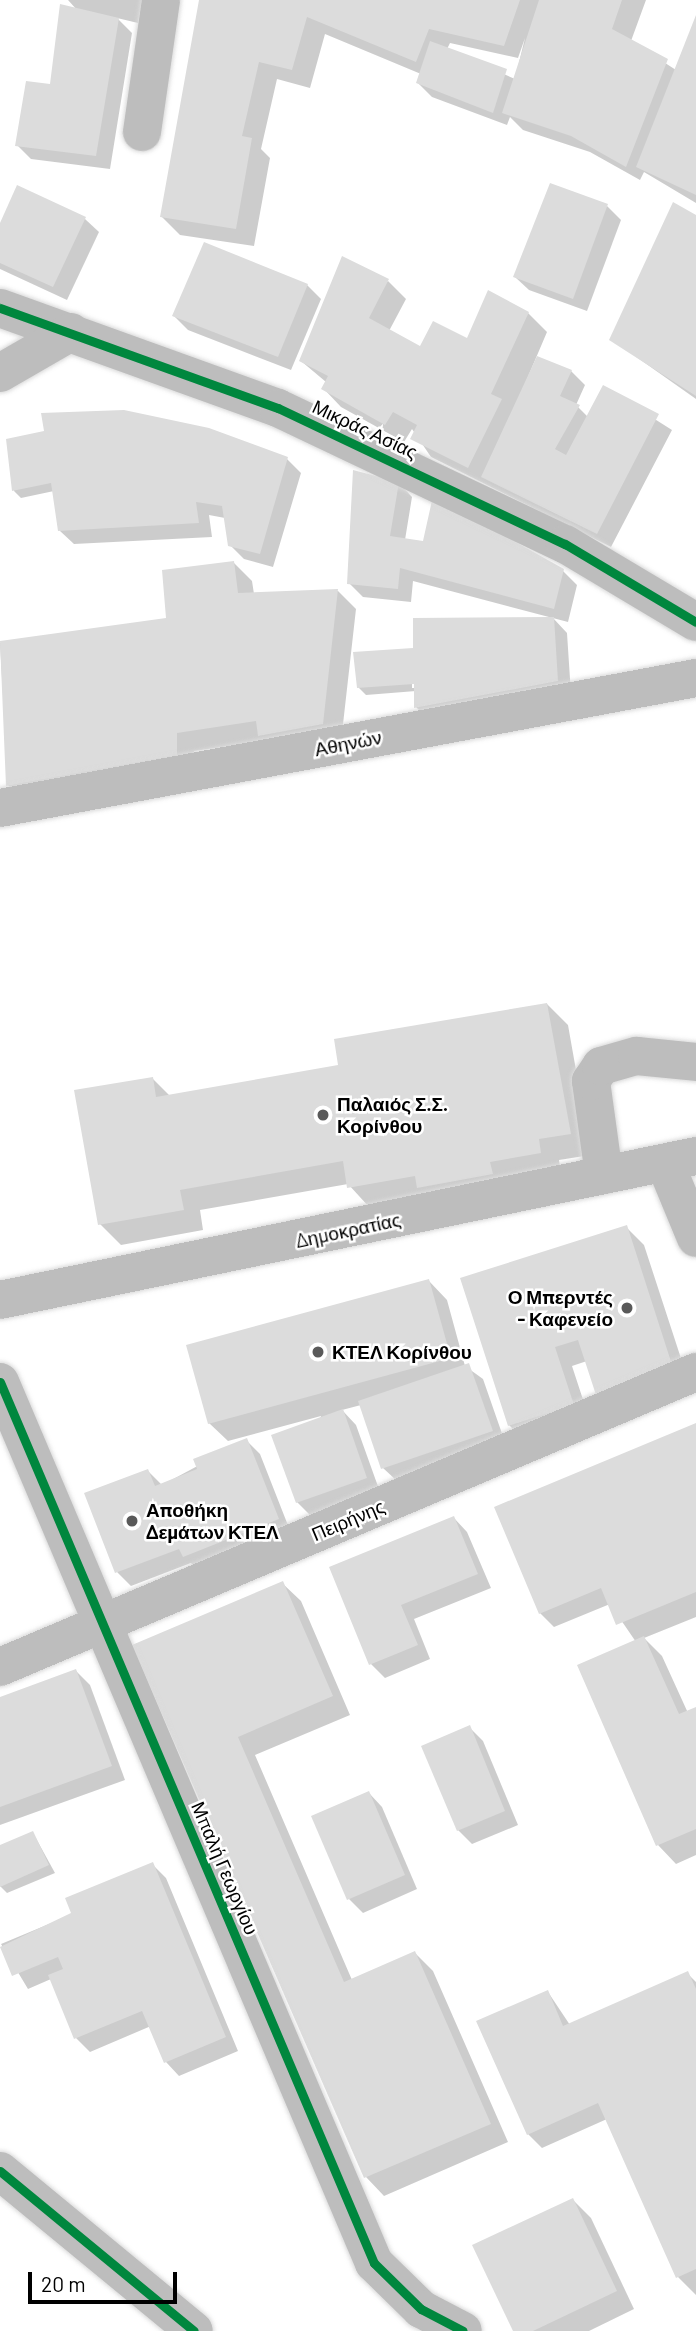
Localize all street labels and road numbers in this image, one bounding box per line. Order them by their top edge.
street label: Μικράς Ασίας [309,395,421,463]
street label: Αθηνών [313,725,383,761]
street label: Δημοκρατίας [293,1208,403,1252]
street label: Πειρήνης [308,1494,388,1546]
street label: Μπαλή Γεωργίου [187,1798,263,1938]

